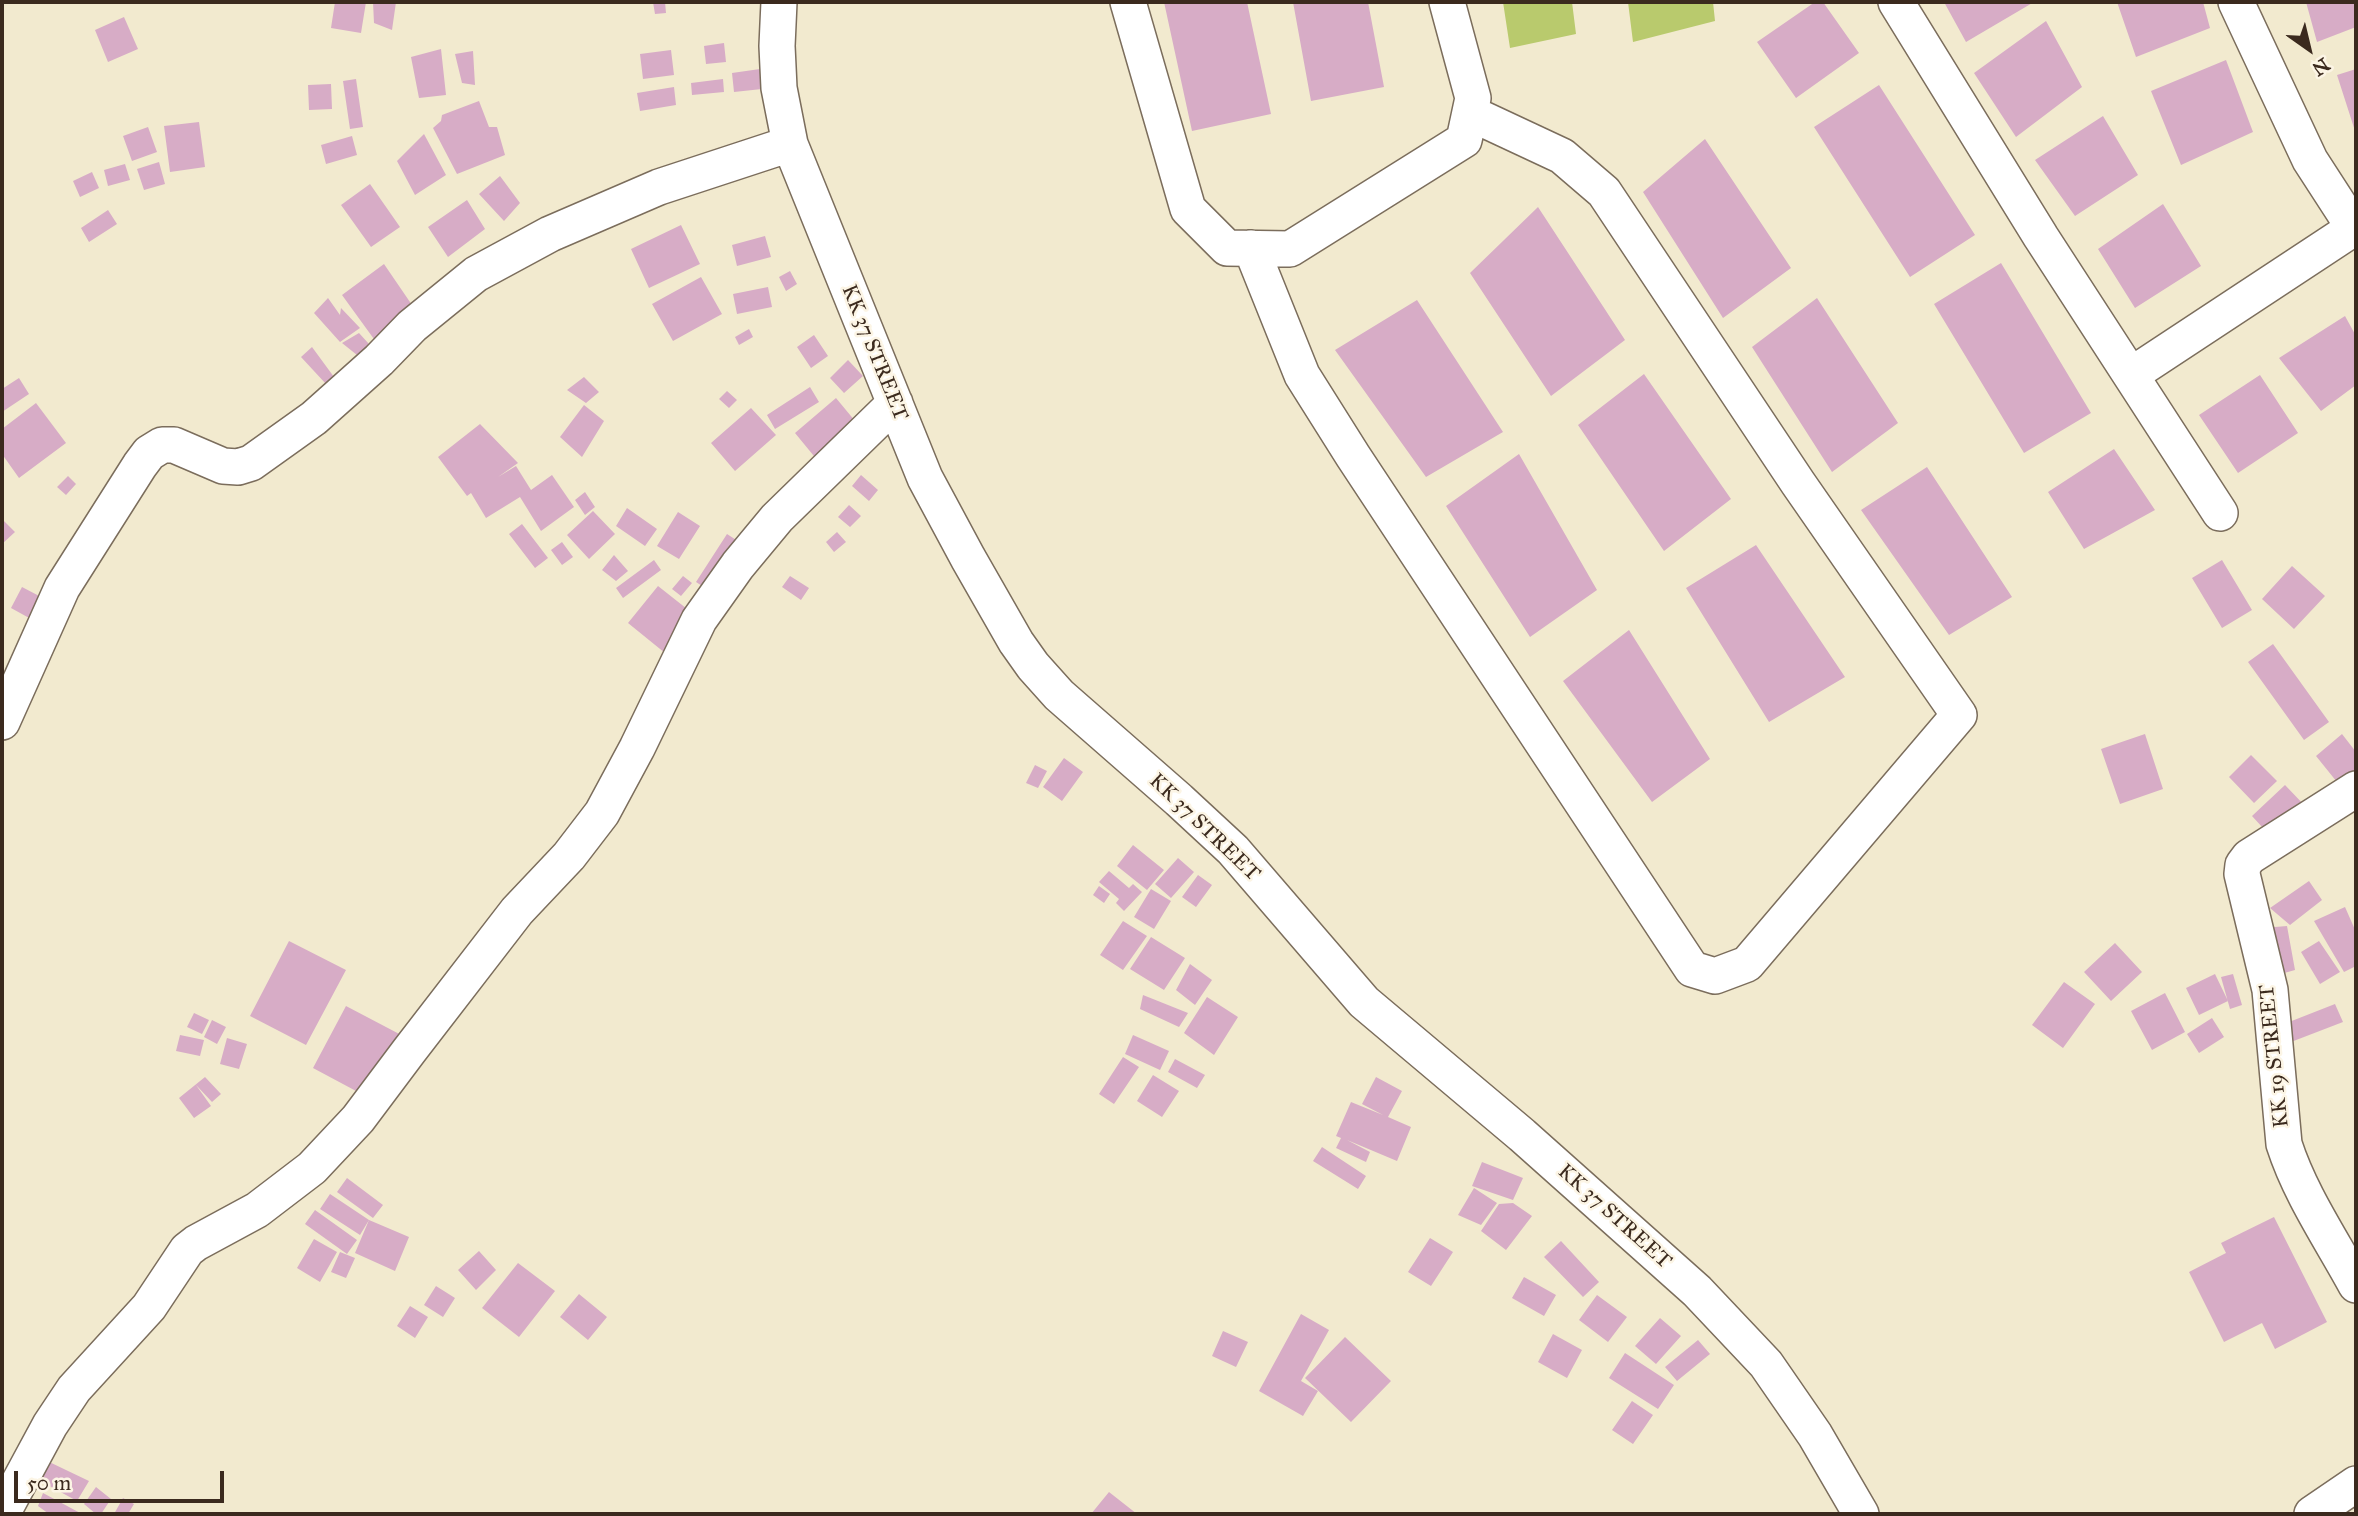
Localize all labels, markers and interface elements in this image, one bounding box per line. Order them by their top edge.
north arrow [2274,14,2344,84]
text: N [2308,53,2334,81]
street label: KK 37 STREET [835,281,913,425]
street label: KK 37 STREET [1143,769,1265,887]
street label: KK 19 STREET [2255,983,2295,1129]
street label: KK 37 STREET [1552,1159,1676,1275]
scale bar [18,1456,228,1500]
text: 50 m [27,1470,71,1496]

